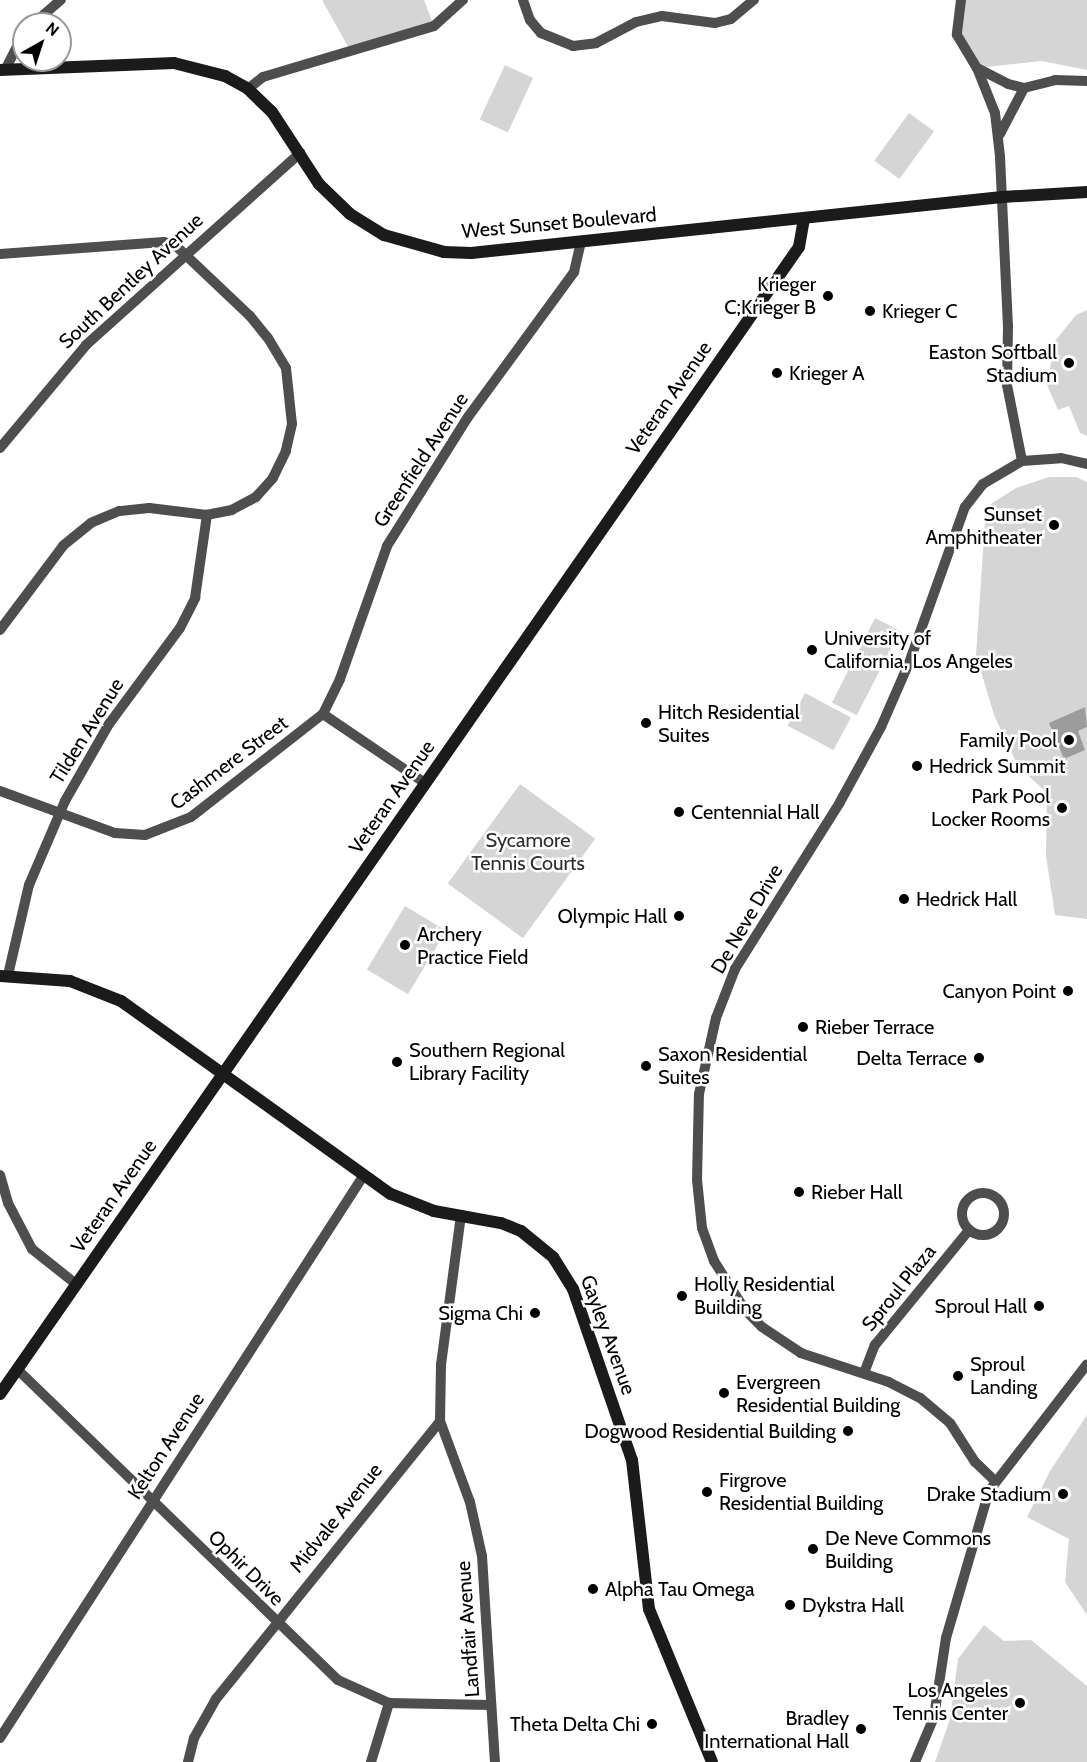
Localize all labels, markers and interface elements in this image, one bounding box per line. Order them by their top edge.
north arrow [12,12,72,72]
text: N [42,18,63,40]
street label: West Sunset Boulevard [461,203,657,243]
street label: South Bentley Avenue [54,208,208,354]
place label: Krieger C;Krieger B [724,272,816,319]
marker: Krieger C;Krieger B [821,289,835,303]
place label: Krieger C [882,299,957,323]
marker: Krieger C [863,304,877,318]
street label: Veteran Avenue [621,337,717,459]
place label: Easton Softball Stadium [929,340,1057,387]
marker: Easton Softball Stadium [1062,356,1076,370]
place label: Krieger A [789,361,864,385]
marker: Krieger A [770,366,784,380]
street label: Greenfield Avenue [369,388,473,532]
place label: Sunset Amphitheater [925,502,1042,549]
marker: Sunset Amphitheater [1047,518,1061,532]
place label: University of California, Los Angeles [824,626,1013,673]
marker: University of California, Los Angeles [805,643,819,657]
street label: Tilden Avenue [45,674,129,788]
place label: Hitch Residential Suites [658,700,799,747]
street label: Cashmere Street [165,711,293,815]
marker: Hitch Residential Suites [639,716,653,730]
place label: Family Pool [959,728,1057,752]
marker: Family Pool [1062,733,1076,747]
street label: Veteran Avenue [344,736,440,858]
place label: Hedrick Summit [929,754,1065,778]
marker: Hedrick Summit [910,759,924,773]
place label: Park Pool Locker Rooms [931,784,1050,831]
place label: Centennial Hall [691,800,820,824]
marker: Park Pool Locker Rooms [1055,801,1069,815]
marker: Centennial Hall [672,805,686,819]
park label: Sycamore Tennis Courts [471,828,585,875]
street label: De Neve Drive [706,860,788,978]
place label: Hedrick Hall [916,887,1017,911]
marker: Hedrick Hall [897,892,911,906]
place label: Olympic Hall [558,904,667,928]
marker: Olympic Hall [672,909,686,923]
place label: Archery Practice Field [417,922,528,969]
marker: Archery Practice Field [398,938,412,952]
place label: Canyon Point [942,979,1056,1003]
marker: Canyon Point [1061,984,1075,998]
place label: Rieber Terrace [815,1015,934,1039]
marker: Rieber Terrace [796,1020,810,1034]
place label: Southern Regional Library Facility [409,1038,565,1085]
place label: Saxon Residential Suites [658,1042,807,1089]
place label: Delta Terrace [856,1046,967,1070]
marker: Delta Terrace [972,1051,986,1065]
marker: Southern Regional Library Facility [390,1055,404,1069]
marker: Saxon Residential Suites [639,1059,653,1073]
street label: Veteran Avenue [66,1135,162,1257]
place label: Rieber Hall [811,1180,903,1204]
marker: Rieber Hall [792,1185,806,1199]
street label: Sproul Plaza [857,1240,941,1336]
street label: Gayley Avenue [575,1272,641,1398]
place label: Holly Residential Building [694,1272,835,1319]
marker: Holly Residential Building [675,1289,689,1303]
place label: Sproul Hall [935,1294,1027,1318]
marker: Sproul Hall [1032,1299,1046,1313]
place label: Sigma Chi [438,1301,523,1325]
marker: Sigma Chi [528,1306,542,1320]
place label: Sproul Landing [970,1352,1037,1399]
marker: Sproul Landing [951,1369,965,1383]
place label: Evergreen Residential Building [736,1370,900,1417]
marker: Evergreen Residential Building [717,1386,731,1400]
street label: Kelton Avenue [123,1388,209,1504]
place label: Dogwood Residential Building [584,1419,836,1443]
marker: Dogwood Residential Building [841,1424,855,1438]
street label: Midvale Avenue [285,1459,387,1577]
place label: Firgrove Residential Building [719,1468,883,1515]
place label: Drake Stadium [926,1482,1051,1506]
marker: Firgrove Residential Building [700,1485,714,1499]
marker: Drake Stadium [1056,1487,1070,1501]
street label: Ophir Drive [203,1525,289,1611]
place label: De Neve Commons Building [825,1526,991,1573]
marker: De Neve Commons Building [806,1542,820,1556]
street label: Landfair Avenue [451,1560,485,1698]
place label: Alpha Tau Omega [605,1577,755,1601]
marker: Alpha Tau Omega [586,1582,600,1596]
place label: Dykstra Hall [802,1593,904,1617]
marker: Dykstra Hall [783,1598,797,1612]
place label: Los Angeles Tennis Center [893,1679,1008,1726]
marker: Los Angeles Tennis Center [1013,1696,1027,1710]
place label: Bradley International Hall [704,1706,849,1753]
place label: Theta Delta Chi [510,1712,640,1736]
marker: Theta Delta Chi [645,1717,659,1731]
marker: Bradley International Hall [854,1722,868,1736]

